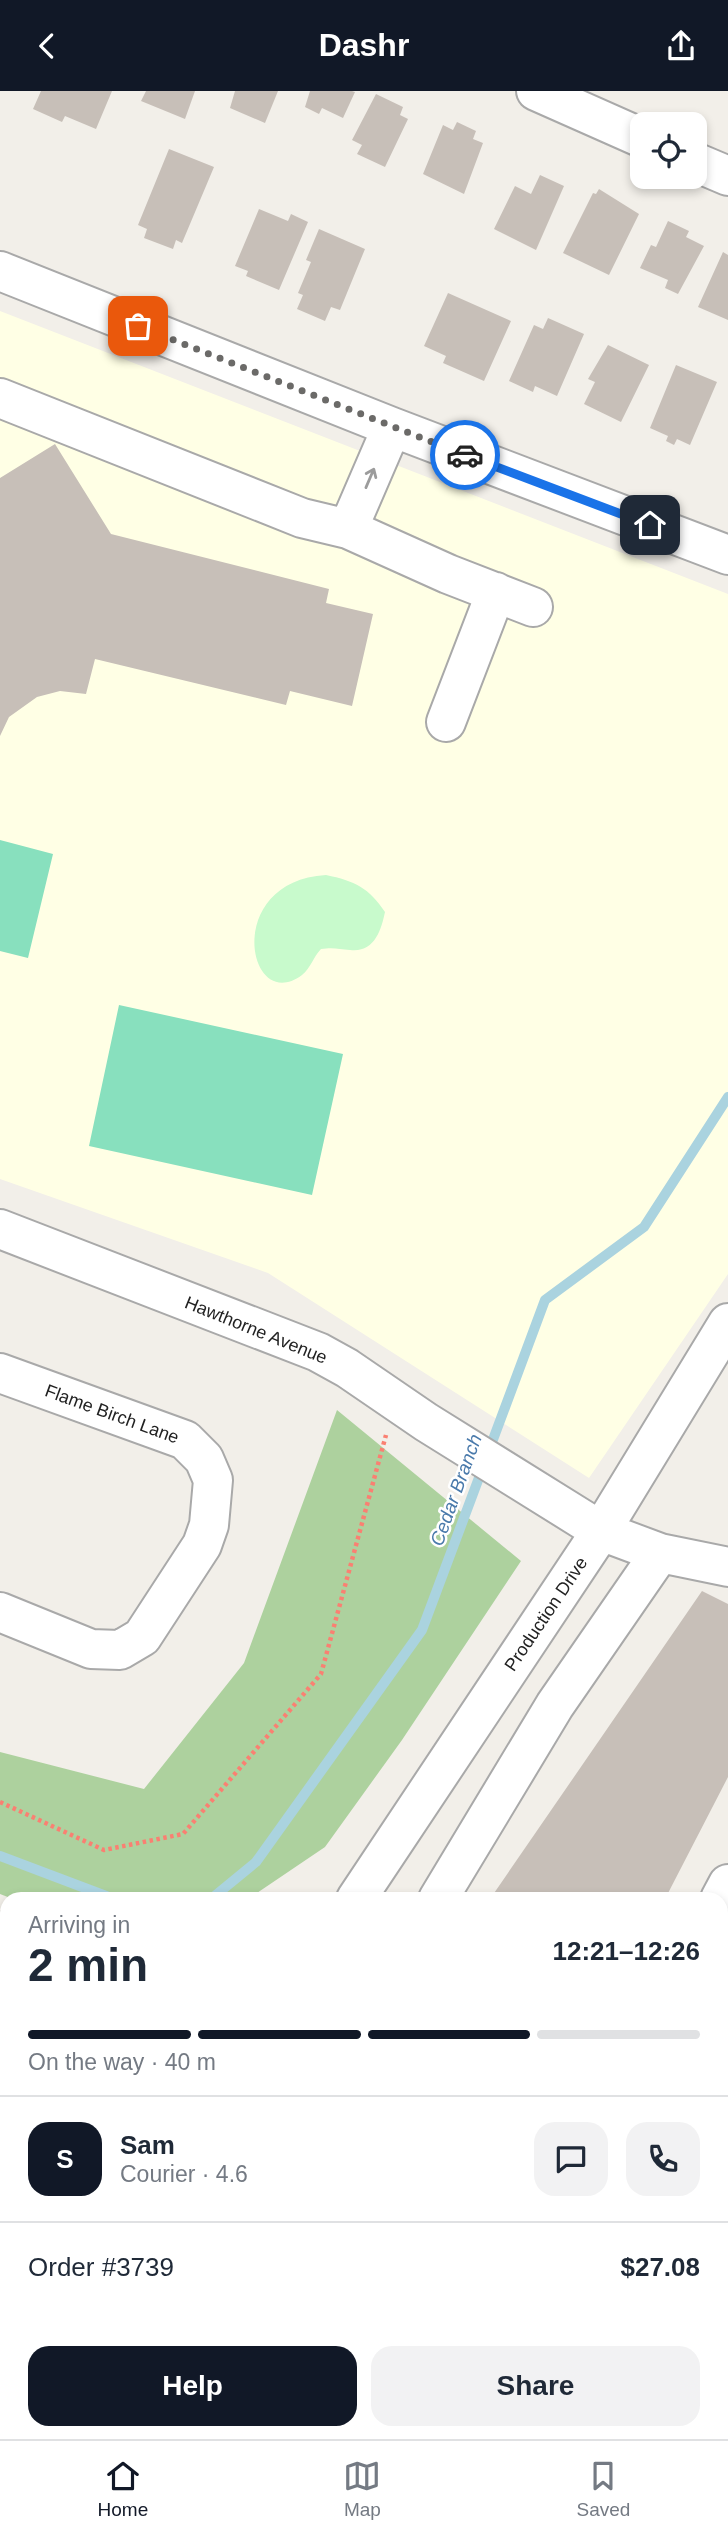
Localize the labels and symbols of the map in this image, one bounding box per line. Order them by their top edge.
pin [108,296,168,356]
courier [430,420,500,490]
one-way arrow [364,468,377,489]
pin [620,495,680,555]
street label: Hawthorne Avenue [182,1292,330,1368]
street label: Flame Birch Lane [42,1380,182,1448]
water label: Cedar Branch [426,1431,486,1549]
street label: Production Drive [501,1553,591,1675]

